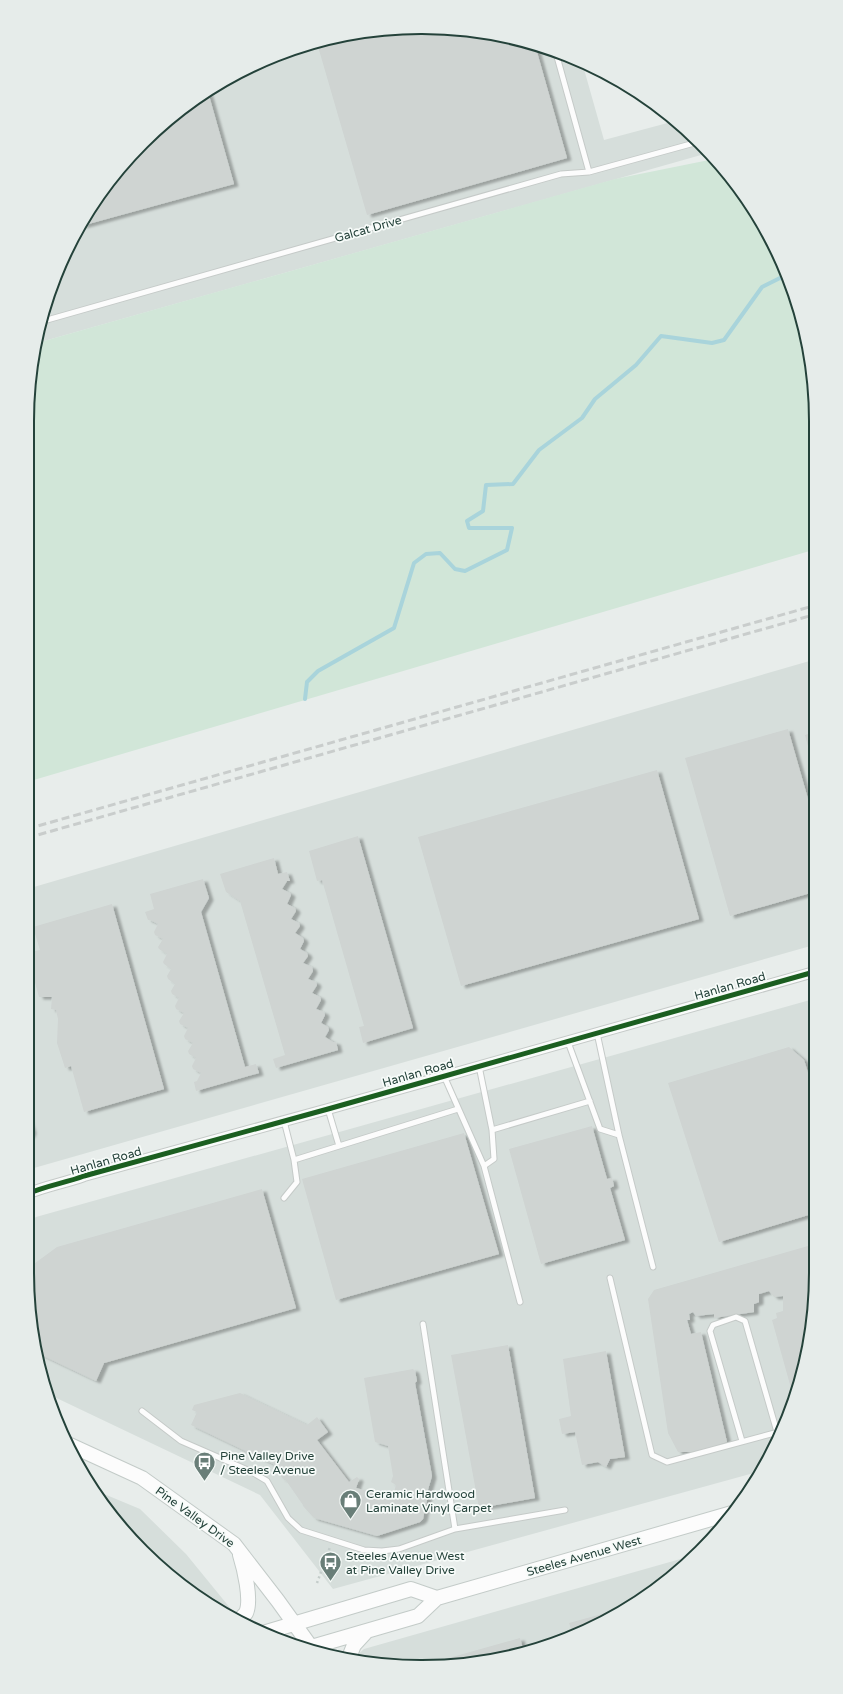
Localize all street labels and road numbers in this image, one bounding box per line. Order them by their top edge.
street label: Galcat Drive [333,213,403,245]
street label: Hanlan Road [693,969,767,1003]
street label: Hanlan Road [381,1056,455,1090]
street label: Hanlan Road [69,1144,143,1178]
street label: Pine Valley Drive [153,1484,237,1551]
street label: Steeles Avenue West [525,1533,643,1579]

